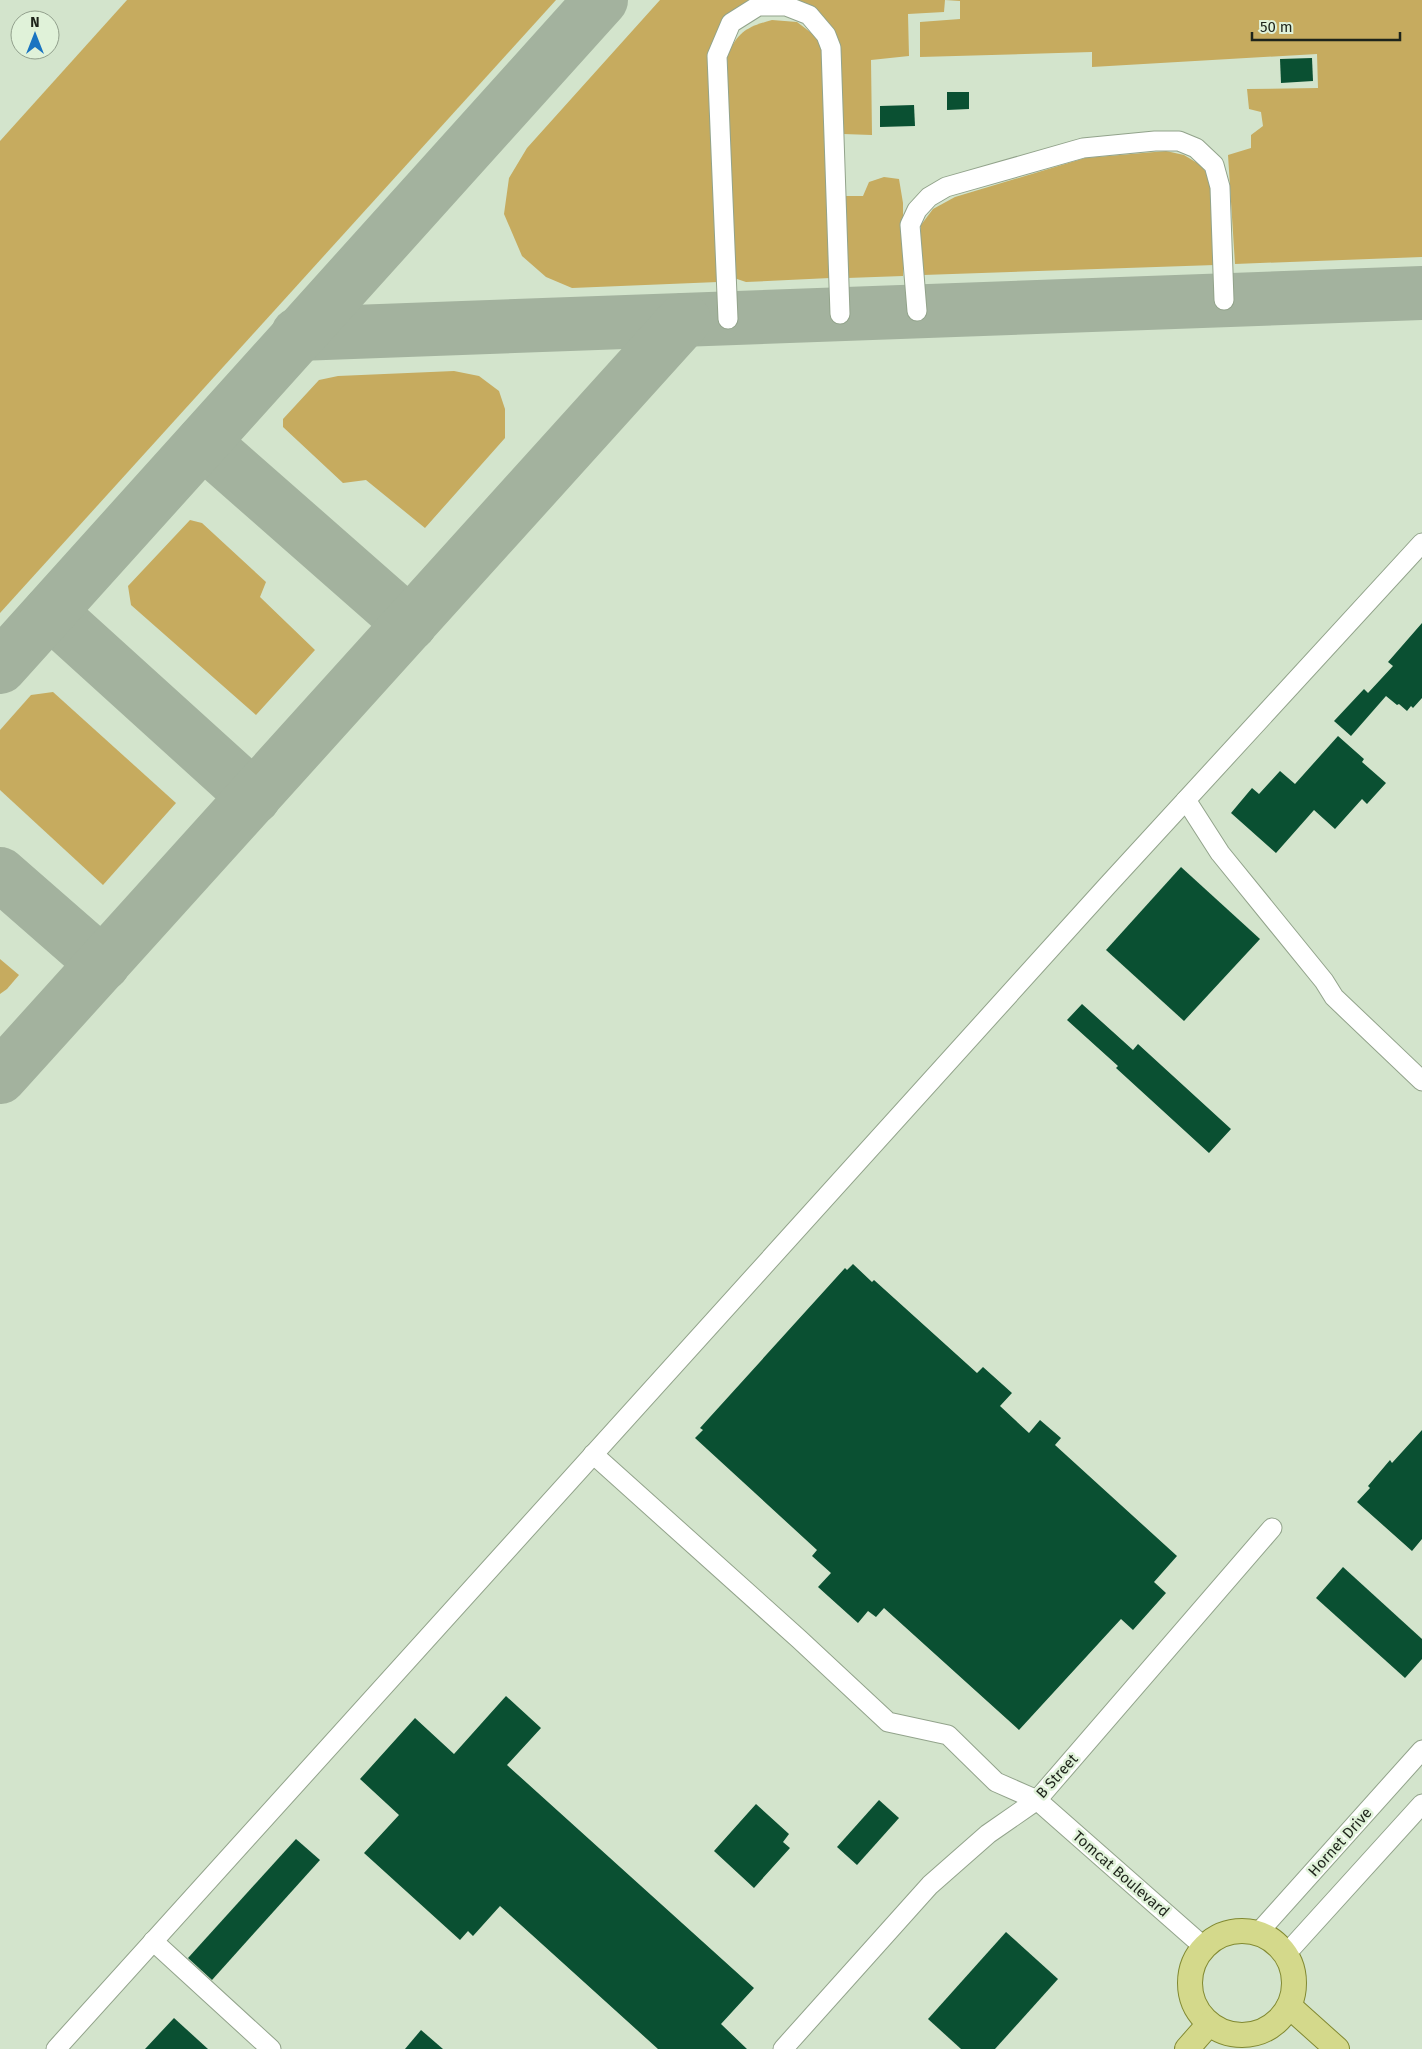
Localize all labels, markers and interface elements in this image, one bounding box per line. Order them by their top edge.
north arrow [10,10,60,60]
scale bar [1252,10,1400,42]
text: N [30,14,40,31]
text: 50 m [1260,18,1293,36]
street label: B Street [1032,1750,1082,1802]
street label: Hornet Drive [1304,1804,1376,1880]
street label: Tomcat Boulevard [1069,1827,1173,1921]

